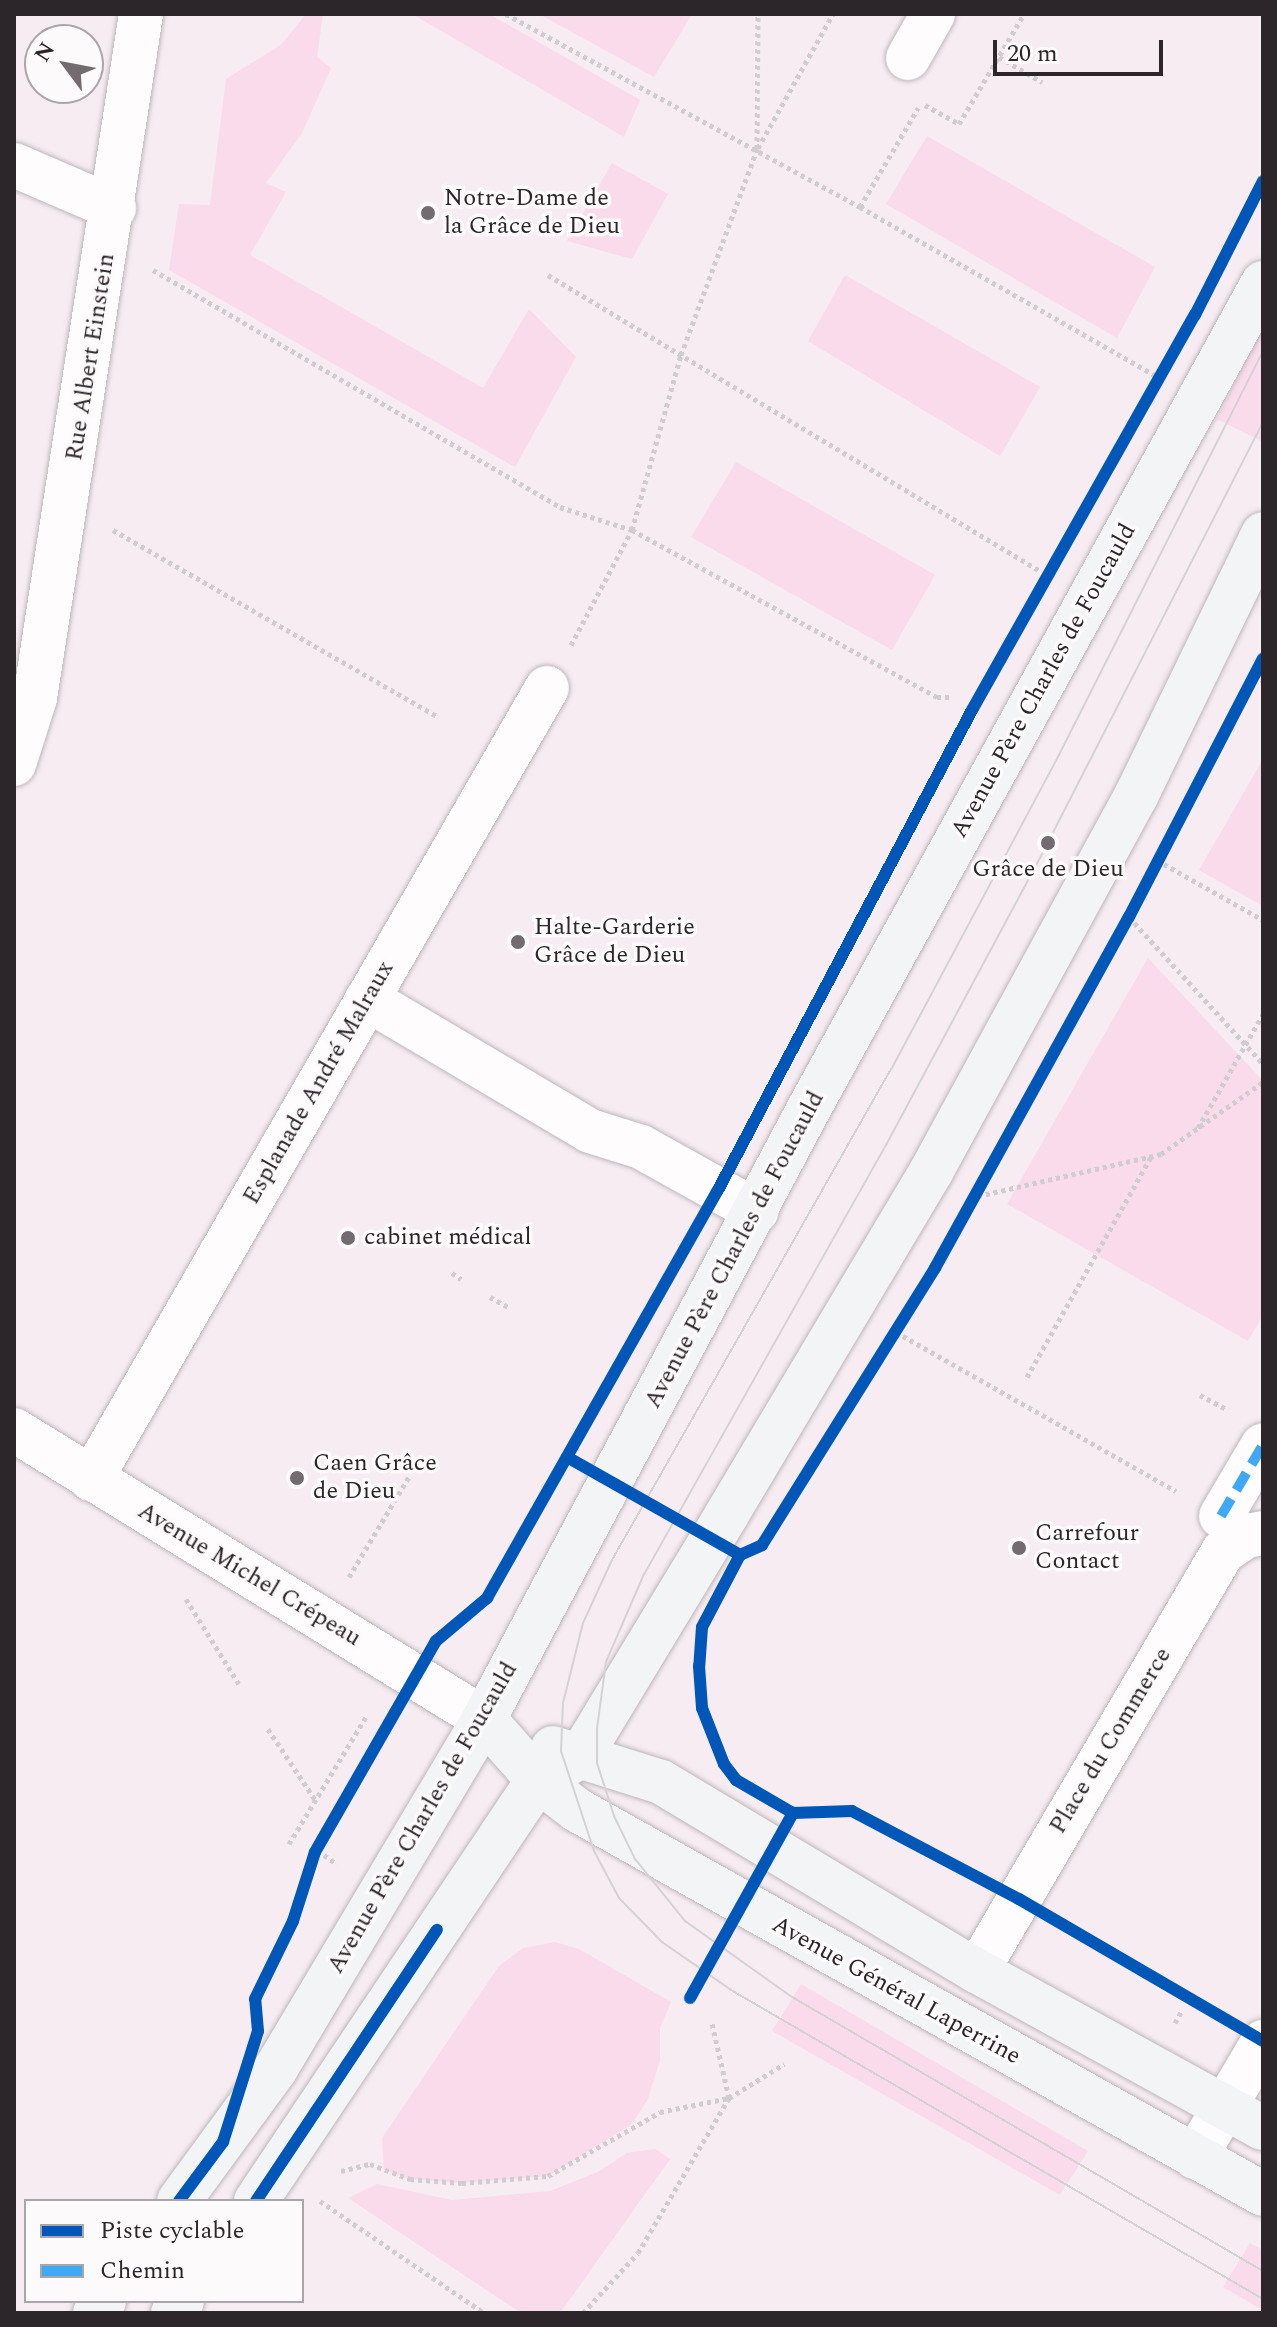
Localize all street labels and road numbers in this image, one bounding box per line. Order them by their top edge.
street label: Rue Albert Einstein [60,251,122,463]
street label: Avenue Père Charles de Foucauld [945,519,1143,843]
street label: Esplanade André Malraux [237,956,401,1210]
street label: Avenue Père Charles de Foucauld [639,1087,831,1413]
street label: Avenue Michel Crépeau [132,1497,366,1653]
street label: Place du Commerce [1044,1643,1178,1839]
street label: Avenue Père Charles de Foucauld [322,1657,524,1979]
street label: Avenue Général Laperrine [767,1911,1025,2071]

